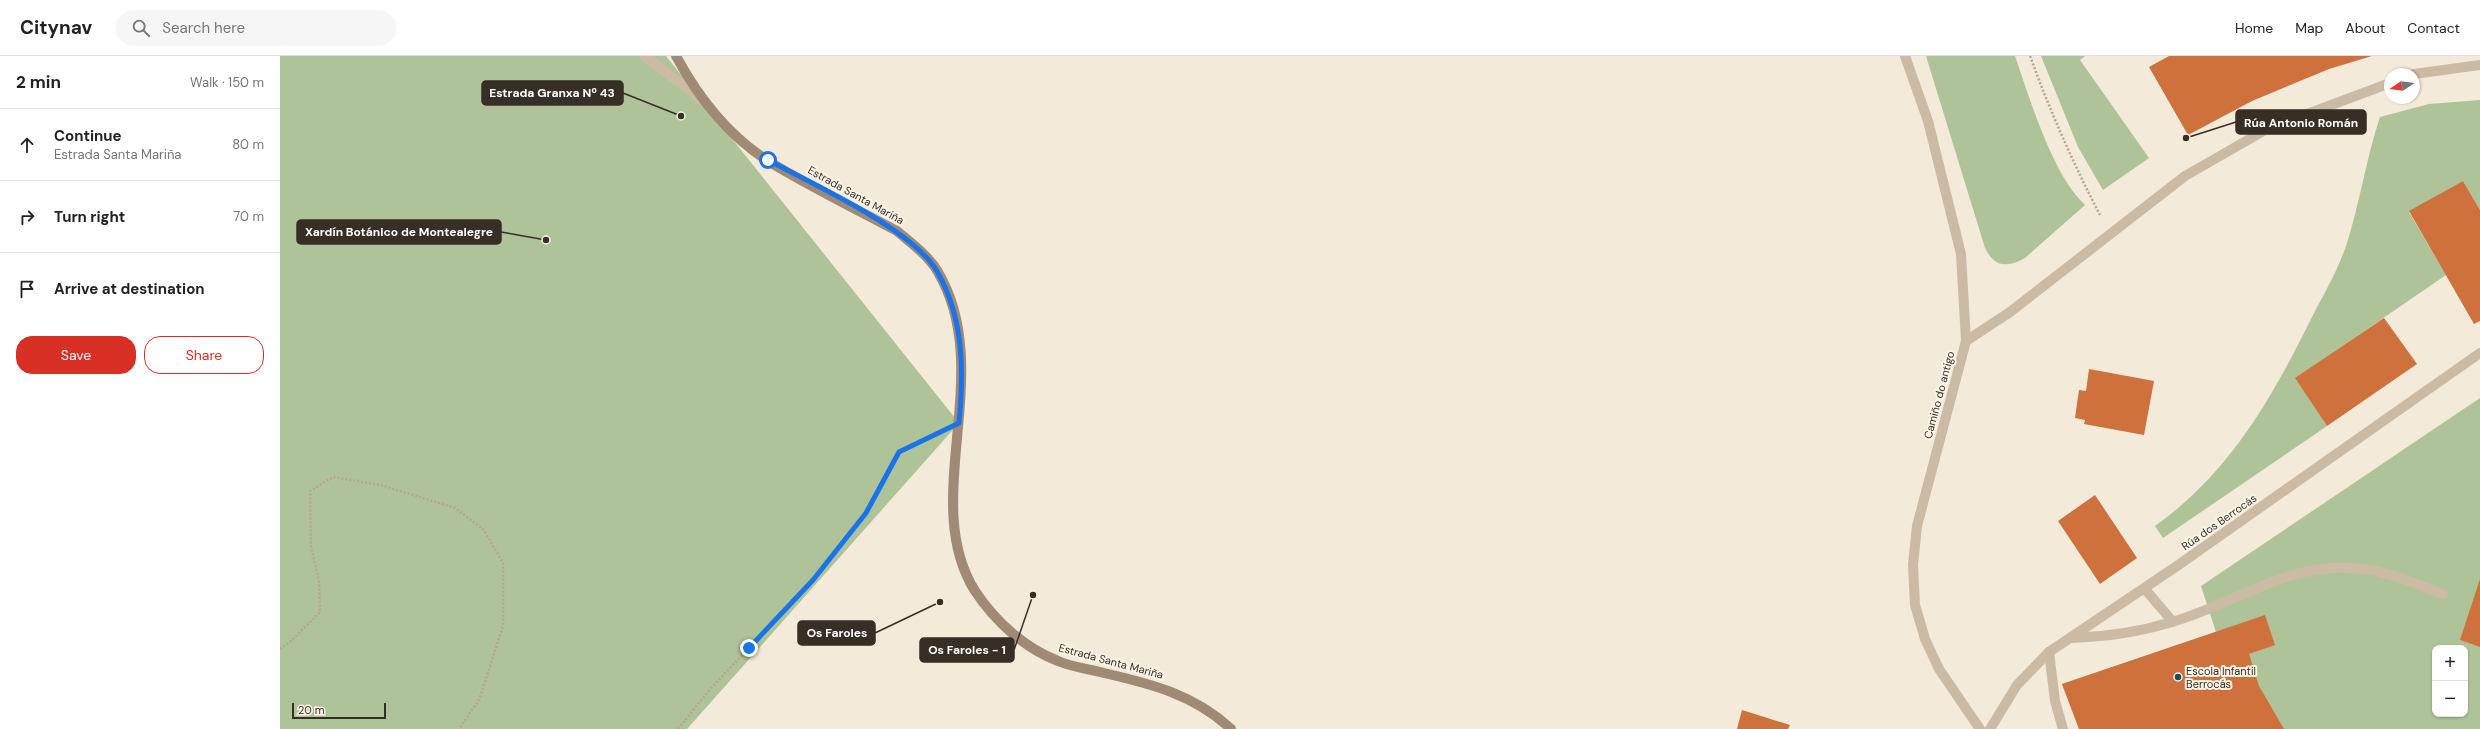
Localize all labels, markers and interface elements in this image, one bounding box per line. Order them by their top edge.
search box [116,10,396,46]
text: Citynav [20,15,92,40]
icon: search [130,17,152,39]
text: Search here [162,18,245,38]
text: Home [2235,19,2273,37]
text: Map [2295,19,2323,37]
text: About [2345,19,2385,37]
text: Contact [2407,19,2460,37]
north arrow [2384,68,2420,104]
text: 2 min [16,71,61,93]
text: Walk · 150 m [190,74,264,91]
callout: Estrada Granxa Nº 43 [482,81,623,105]
text: Estrada Granxa Nº 43 [489,85,615,101]
callout: Rúa Antonio Román [2236,110,2366,134]
text: Rúa Antonio Román [2244,115,2358,131]
text: Continue [54,126,122,146]
icon: ahead [16,134,38,156]
text: 80 m [232,136,264,153]
text: Estrada Santa Mariña [54,146,181,163]
route start [759,151,777,169]
street label: Estrada Santa Mariña [805,163,907,227]
icon: right [16,206,38,228]
text: Turn right [54,207,125,227]
text: 70 m [233,208,264,225]
callout: Xardín Botánico de Montealegre [297,220,501,244]
text: Xardín Botánico de Montealegre [305,224,493,240]
icon: arrive [16,278,38,300]
text: Arrive at destination [54,279,205,299]
button: Save [16,336,136,374]
button: Share [144,336,264,374]
street label: Camiño do antigo [1921,350,1957,440]
street label: Rúa dos Berrocás [2179,491,2259,553]
callout: Os Faroles [798,621,875,645]
text: Os Faroles [807,625,867,641]
callout: Os Faroles - 1 [920,638,1014,662]
route end [740,639,758,657]
street label: Estrada Santa Mariña [1057,640,1165,682]
text: Os Faroles - 1 [928,642,1006,658]
map controls [2432,645,2468,717]
button: + [2432,645,2468,681]
place label: Escola Infantil Berrocás [2186,664,2256,691]
marker: Escola Infantil Berrocás [2173,672,2183,682]
button: − [2432,681,2468,717]
scale bar [292,701,386,720]
text: 20 m [298,703,324,717]

